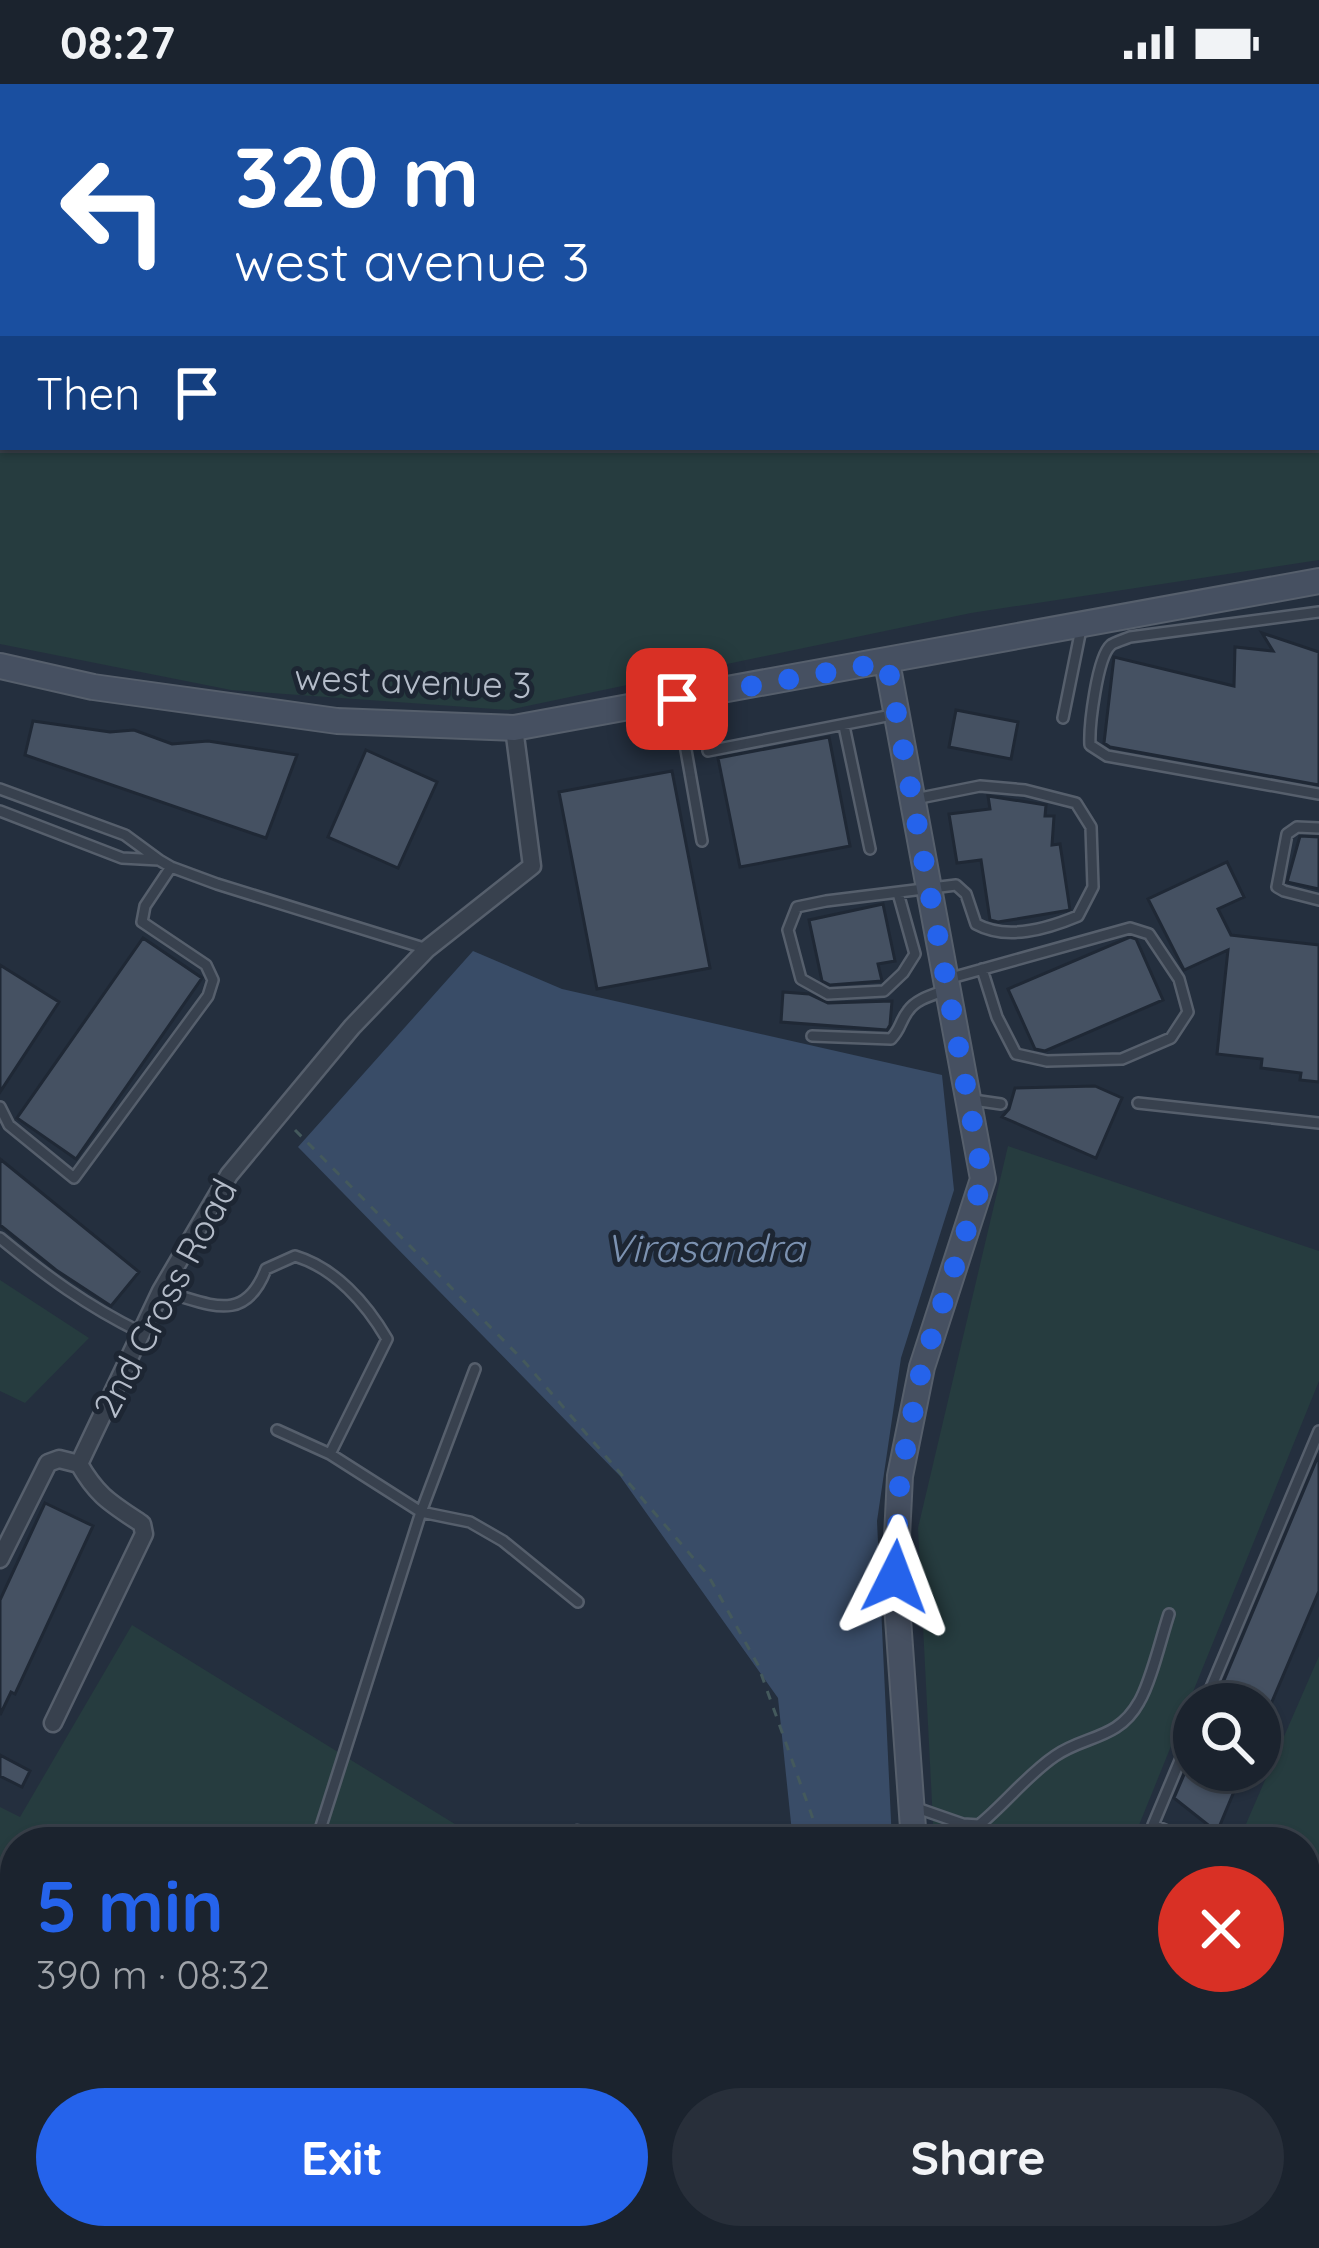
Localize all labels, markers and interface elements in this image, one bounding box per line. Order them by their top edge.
text: 08:27 [60,14,175,70]
text: 320 m [234,123,479,228]
icon: left [36,132,192,288]
text: west avenue 3 [234,227,590,295]
icon: arrive [164,360,230,426]
text: Then [36,365,140,421]
pin [626,648,728,750]
street label: west avenue 3 [294,654,532,707]
icon: arrive [644,666,710,732]
street label: 2nd Cross Road [83,1171,246,1425]
water label: Virasandra [605,1223,807,1272]
position arrow [832,1514,958,1640]
map controls [1173,1683,1281,1791]
button: search [1173,1683,1281,1791]
text: 5 min [36,1860,224,1950]
button: close [1158,1866,1284,1992]
text: 390 m · 08:32 [36,1950,270,1999]
button: Exit [36,2088,648,2226]
button: Share [672,2088,1284,2226]

